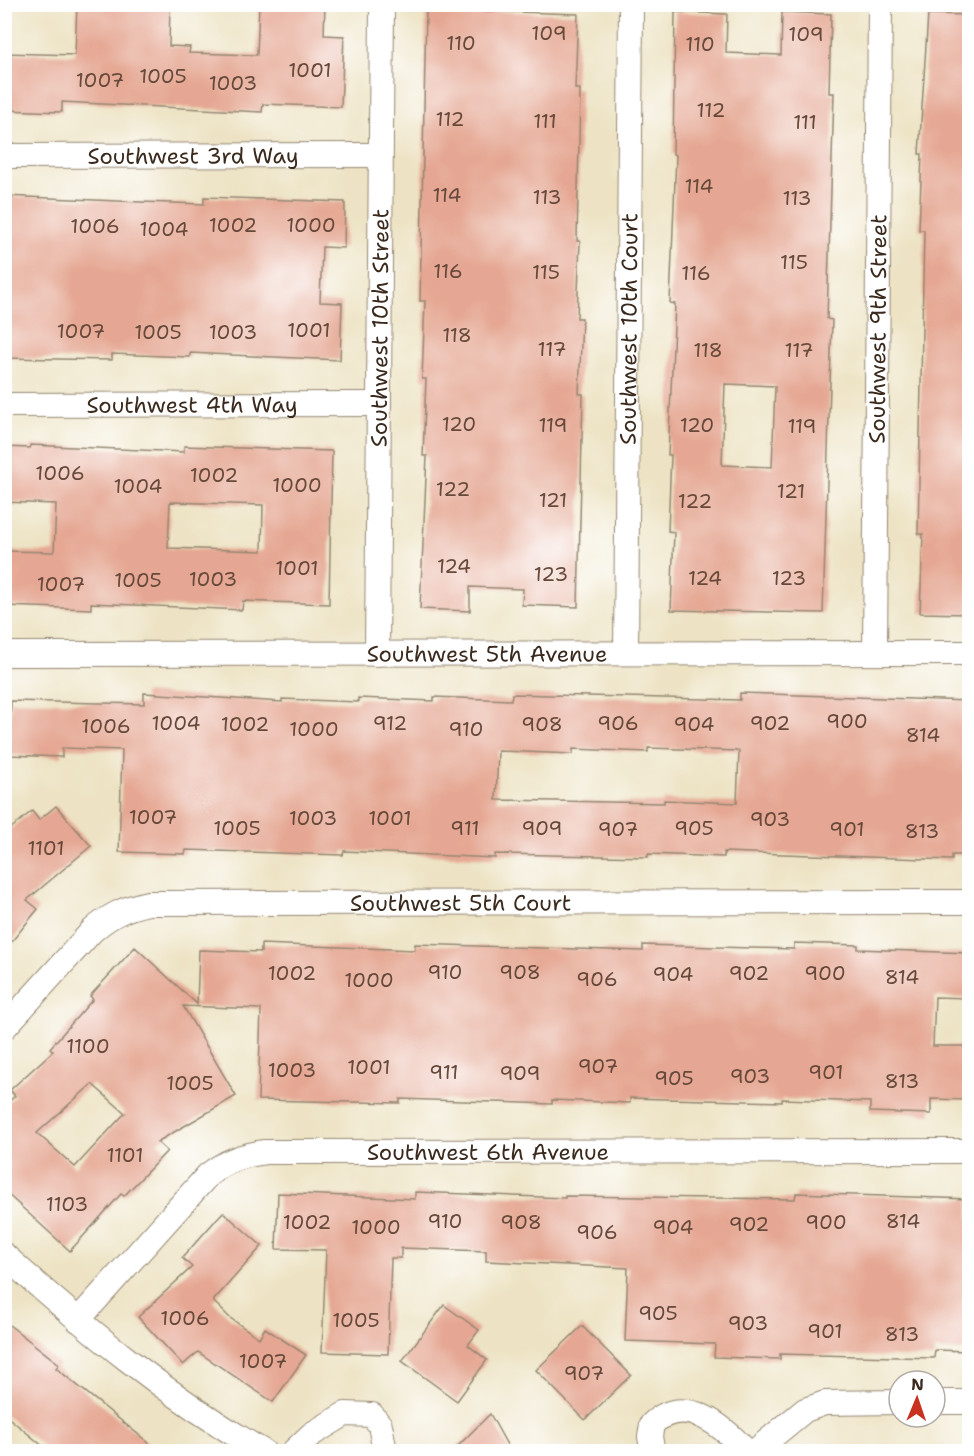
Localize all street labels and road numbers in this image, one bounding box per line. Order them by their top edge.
street label: Southwest 3rd Way [87,141,299,171]
street label: Southwest 10th Street [365,209,395,447]
street label: Southwest 10th Court [614,213,644,445]
street label: Southwest 9th Street [863,214,893,444]
street label: Southwest 4th Way [86,390,298,420]
street label: Southwest 5th Avenue [367,639,607,669]
street label: Southwest 5th Court [350,888,571,918]
street label: Southwest 6th Avenue [367,1138,609,1167]

